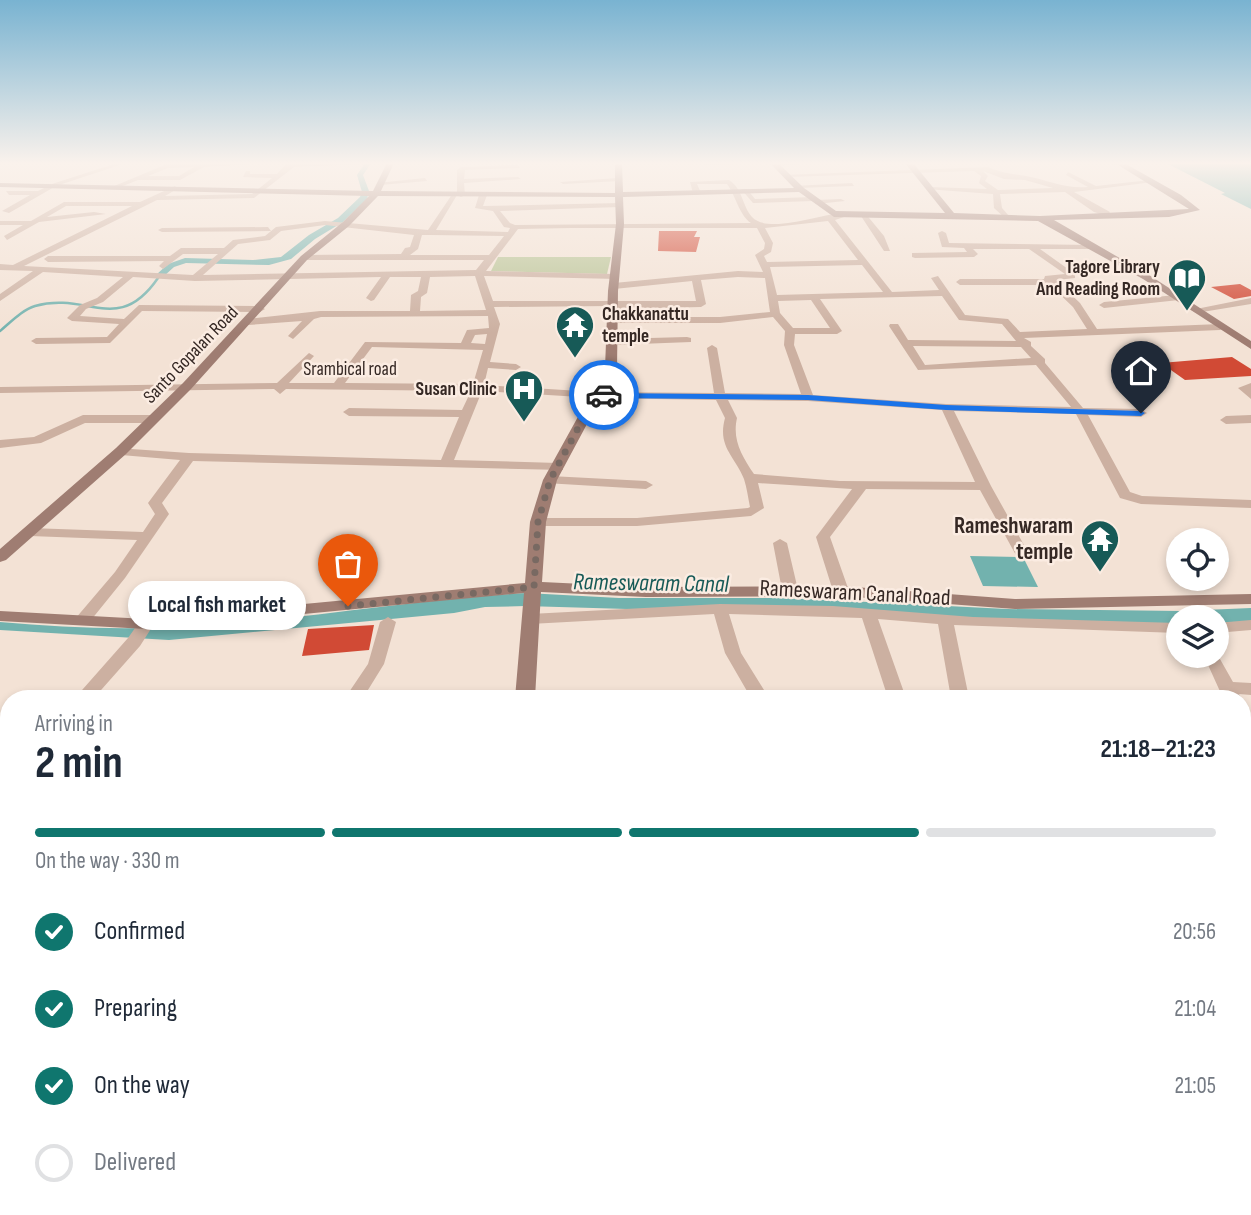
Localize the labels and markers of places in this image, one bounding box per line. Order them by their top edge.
place label: Tagore Library And Reading Room [1035,256,1160,301]
library icon: Tagore Library And Reading Room [1166,257,1208,312]
place label: Chakkanattu temple [602,303,689,348]
temple icon: Chakkanattu temple [554,304,596,359]
pin [1111,341,1171,413]
hospital icon: Susan Clinic [503,368,545,423]
place label: Susan Clinic [416,378,497,401]
place label: Rameshwaram temple [954,512,1073,566]
temple icon: Rameshwaram temple [1079,518,1121,573]
pin [318,534,378,606]
callout: Local fish market [128,582,306,630]

